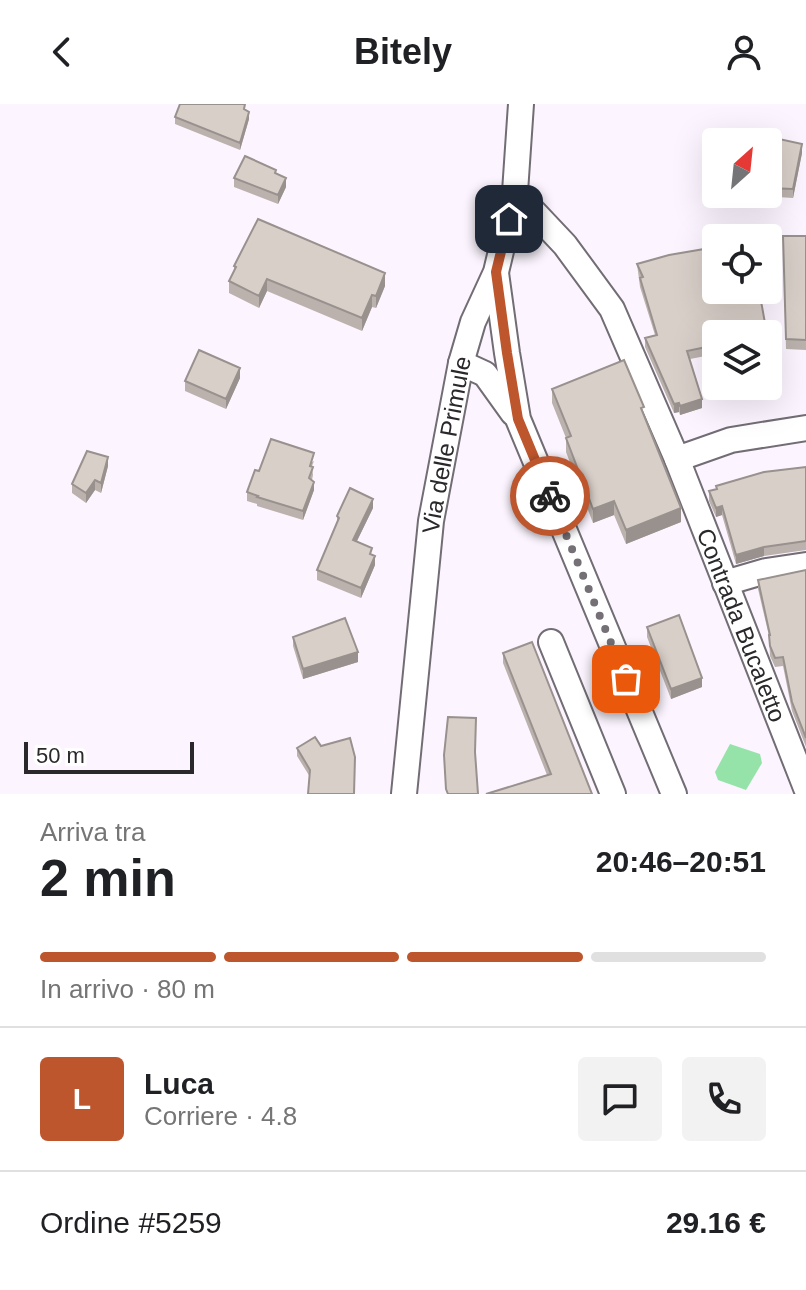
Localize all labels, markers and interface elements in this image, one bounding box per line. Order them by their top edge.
icon: back [40,30,84,74]
icon: person [722,30,766,74]
text: Bitely [354,31,452,72]
north arrow [702,128,782,208]
map controls [702,128,782,400]
pin [475,185,543,253]
icon: home [487,197,531,241]
button: locate [702,224,782,304]
button: layers [702,320,782,400]
street label: Via delle Primule [416,353,476,535]
courier [510,456,590,536]
icon: bike [528,474,572,518]
street label: Contrada Bucaletto [692,524,792,726]
pin [592,645,660,713]
icon: bag [604,657,648,701]
scale bar [24,738,194,774]
text: 50 m [36,743,85,768]
text: Arriva tra [40,817,145,847]
text: 20:46–20:51 [596,845,766,878]
text: 2 min [40,849,176,907]
text: In arrivo · 80 m [40,974,215,1004]
button: chat [578,1057,662,1141]
button: phone [682,1057,766,1141]
text: Luca [144,1067,214,1100]
text: L [73,1082,91,1115]
text: Corriere · 4.8 [144,1101,297,1131]
text: Ordine #5259 [40,1206,222,1239]
text: 29.16 € [666,1206,766,1239]

